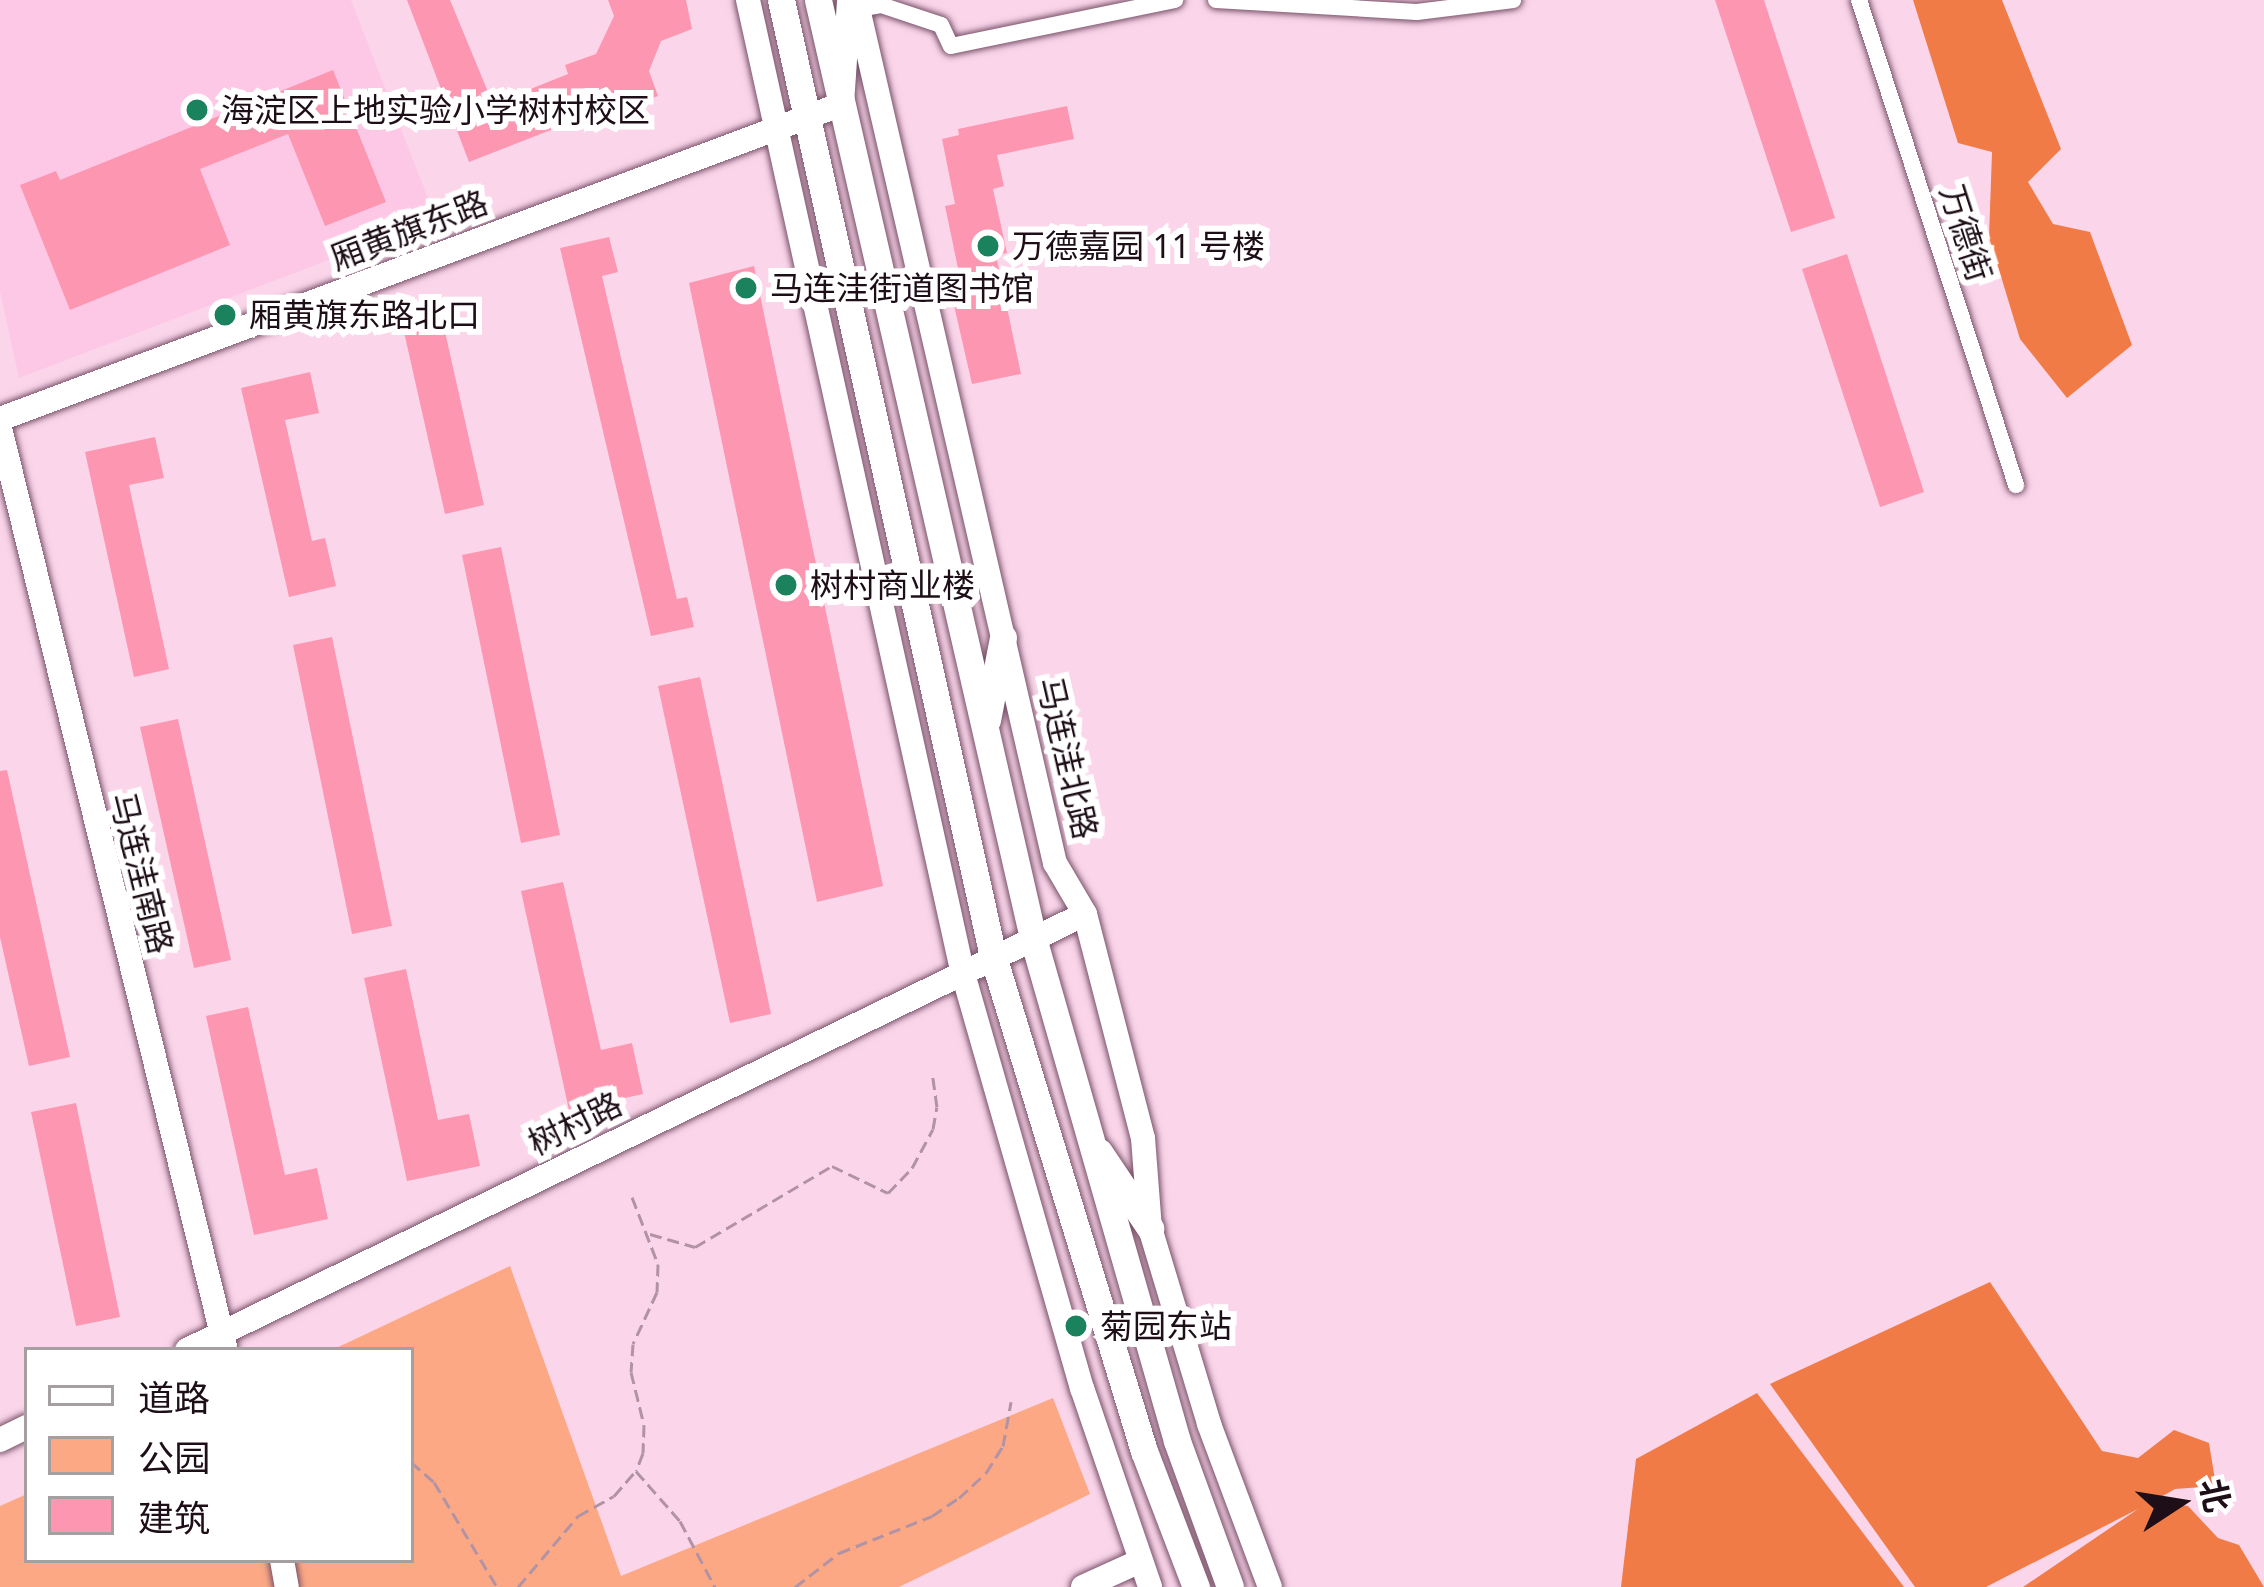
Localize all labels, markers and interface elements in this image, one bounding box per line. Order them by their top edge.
place label: 海淀区上地实验小学树村校区 [221,90,650,130]
marker: 海淀区上地实验小学树村校区 [184,97,210,123]
street label: 万德街 [1932,180,2000,286]
street label: 厢黄旗东路 [325,182,493,278]
place label: 万德嘉园 11 号楼 [1012,226,1265,266]
marker: 万德嘉园 11 号楼 [975,233,1001,259]
place label: 马连洼街道图书馆 [770,268,1034,308]
marker: 马连洼街道图书馆 [733,275,759,301]
place label: 厢黄旗东路北口 [249,295,480,335]
marker: 厢黄旗东路北口 [212,302,238,328]
place label: 树村商业楼 [810,565,975,605]
marker: 树村商业楼 [773,572,799,598]
street label: 马连洼北路 [1030,673,1106,843]
street label: 马连洼南路 [103,788,181,958]
street label: 树村路 [522,1084,628,1162]
place label: 菊园东站 [1100,1306,1232,1346]
marker: 菊园东站 [1063,1313,1089,1339]
legend [24,1347,414,1563]
text: 道路 [138,1373,210,1422]
text: 公园 [138,1433,210,1482]
north arrow [2120,1443,2240,1563]
text: 北 [2190,1475,2241,1516]
text: 建筑 [138,1493,210,1542]

